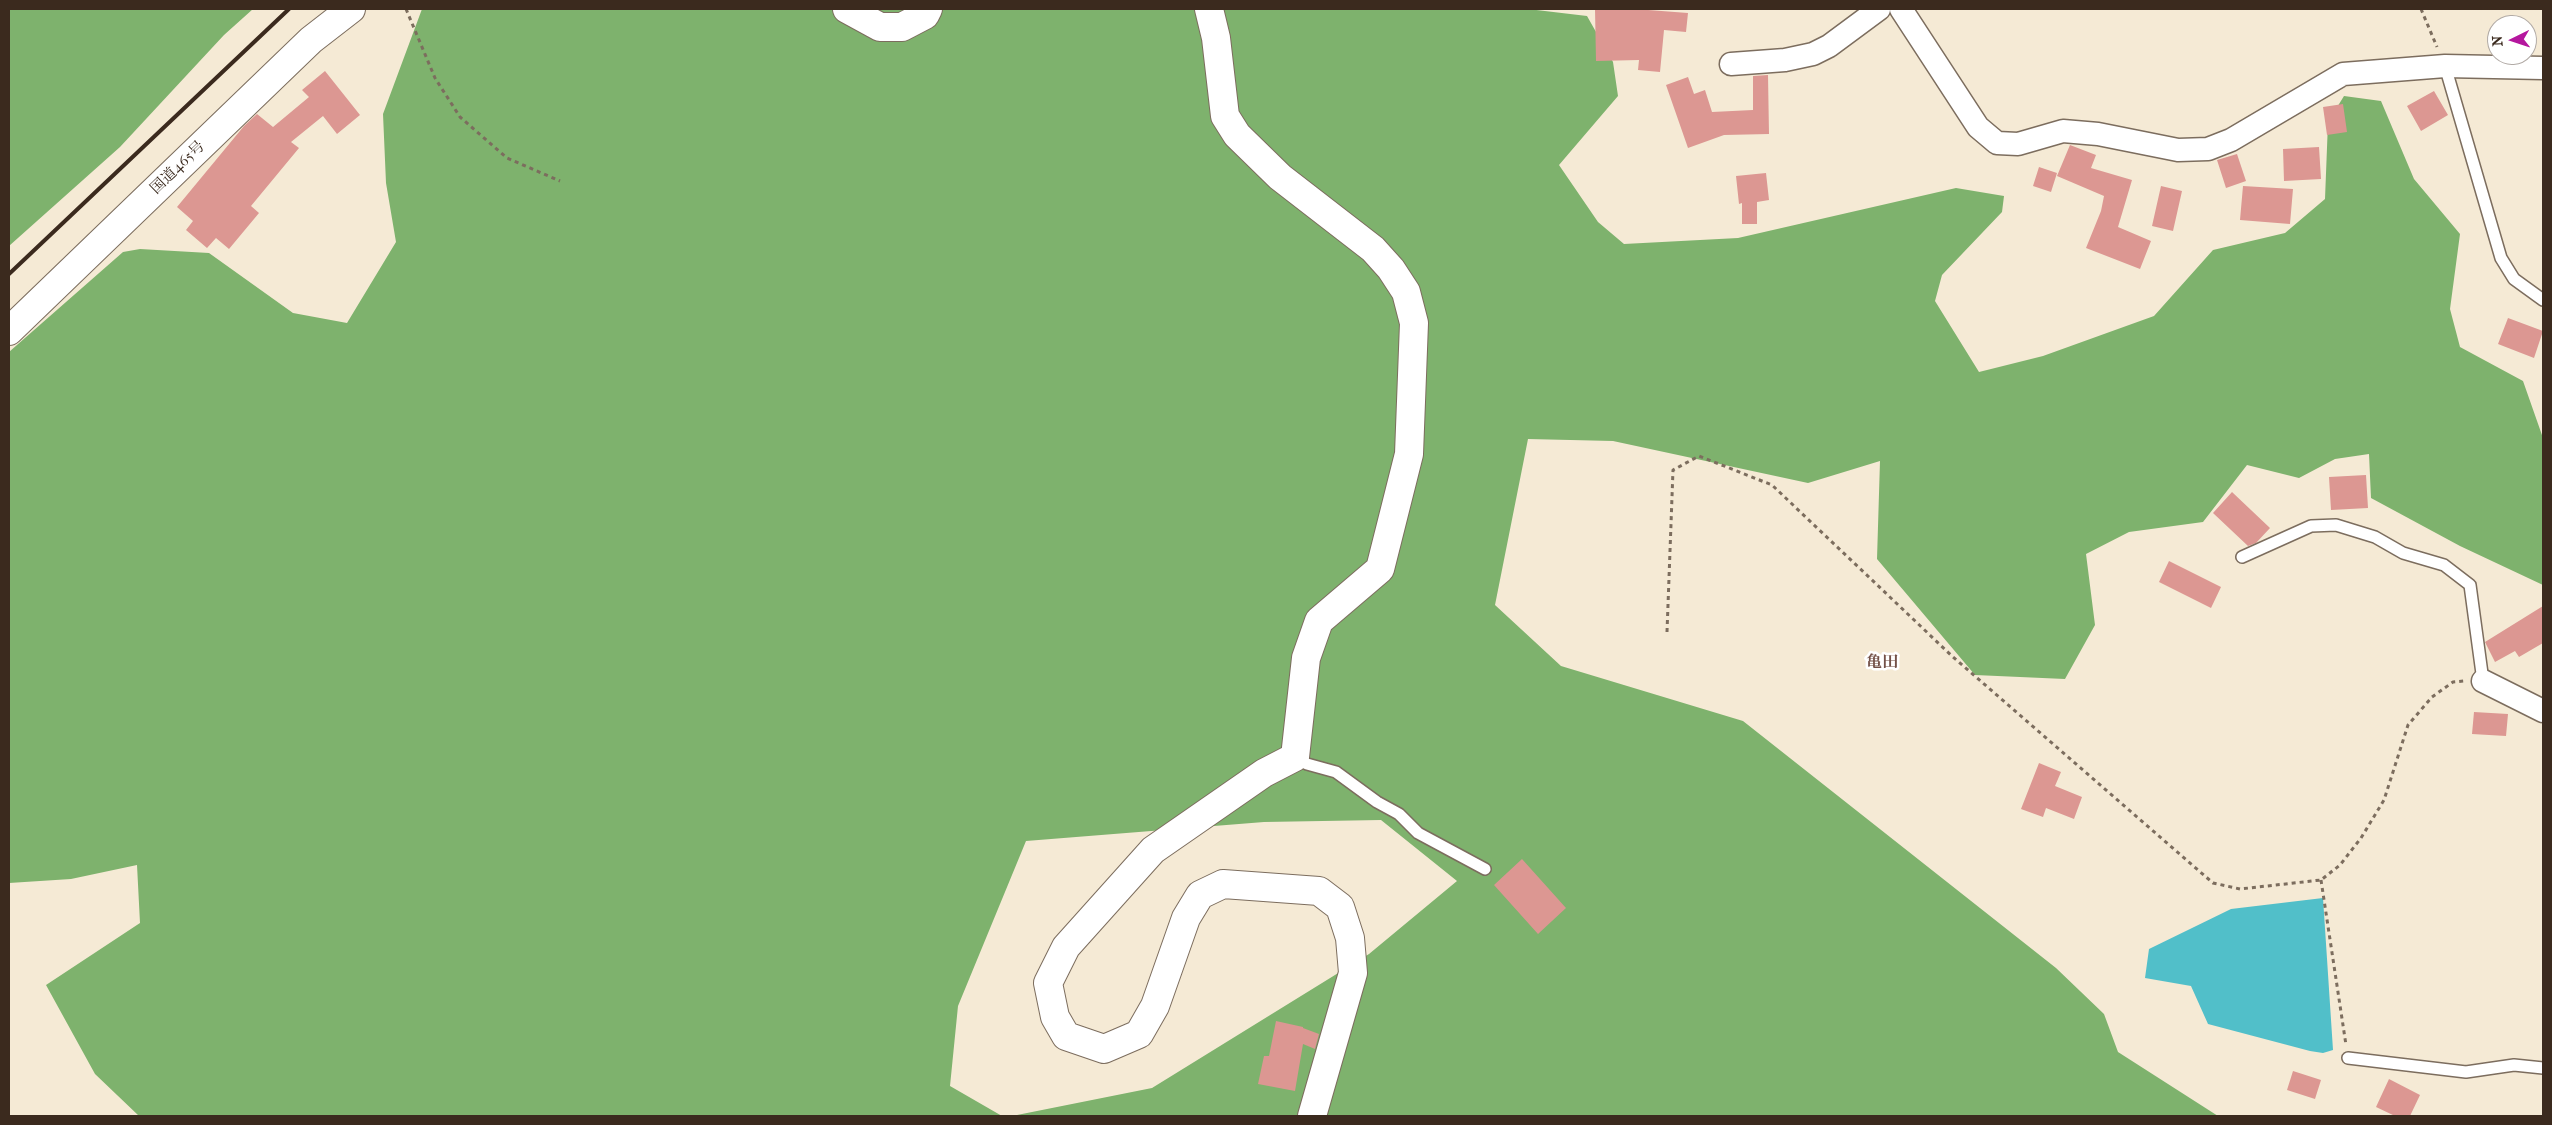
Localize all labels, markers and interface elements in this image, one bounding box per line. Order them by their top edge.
north arrow [2487,15,2537,65]
text: N [2489,35,2506,47]
street label: 国道465号 [147,138,209,198]
district label: 亀田 [1866,653,1898,673]

